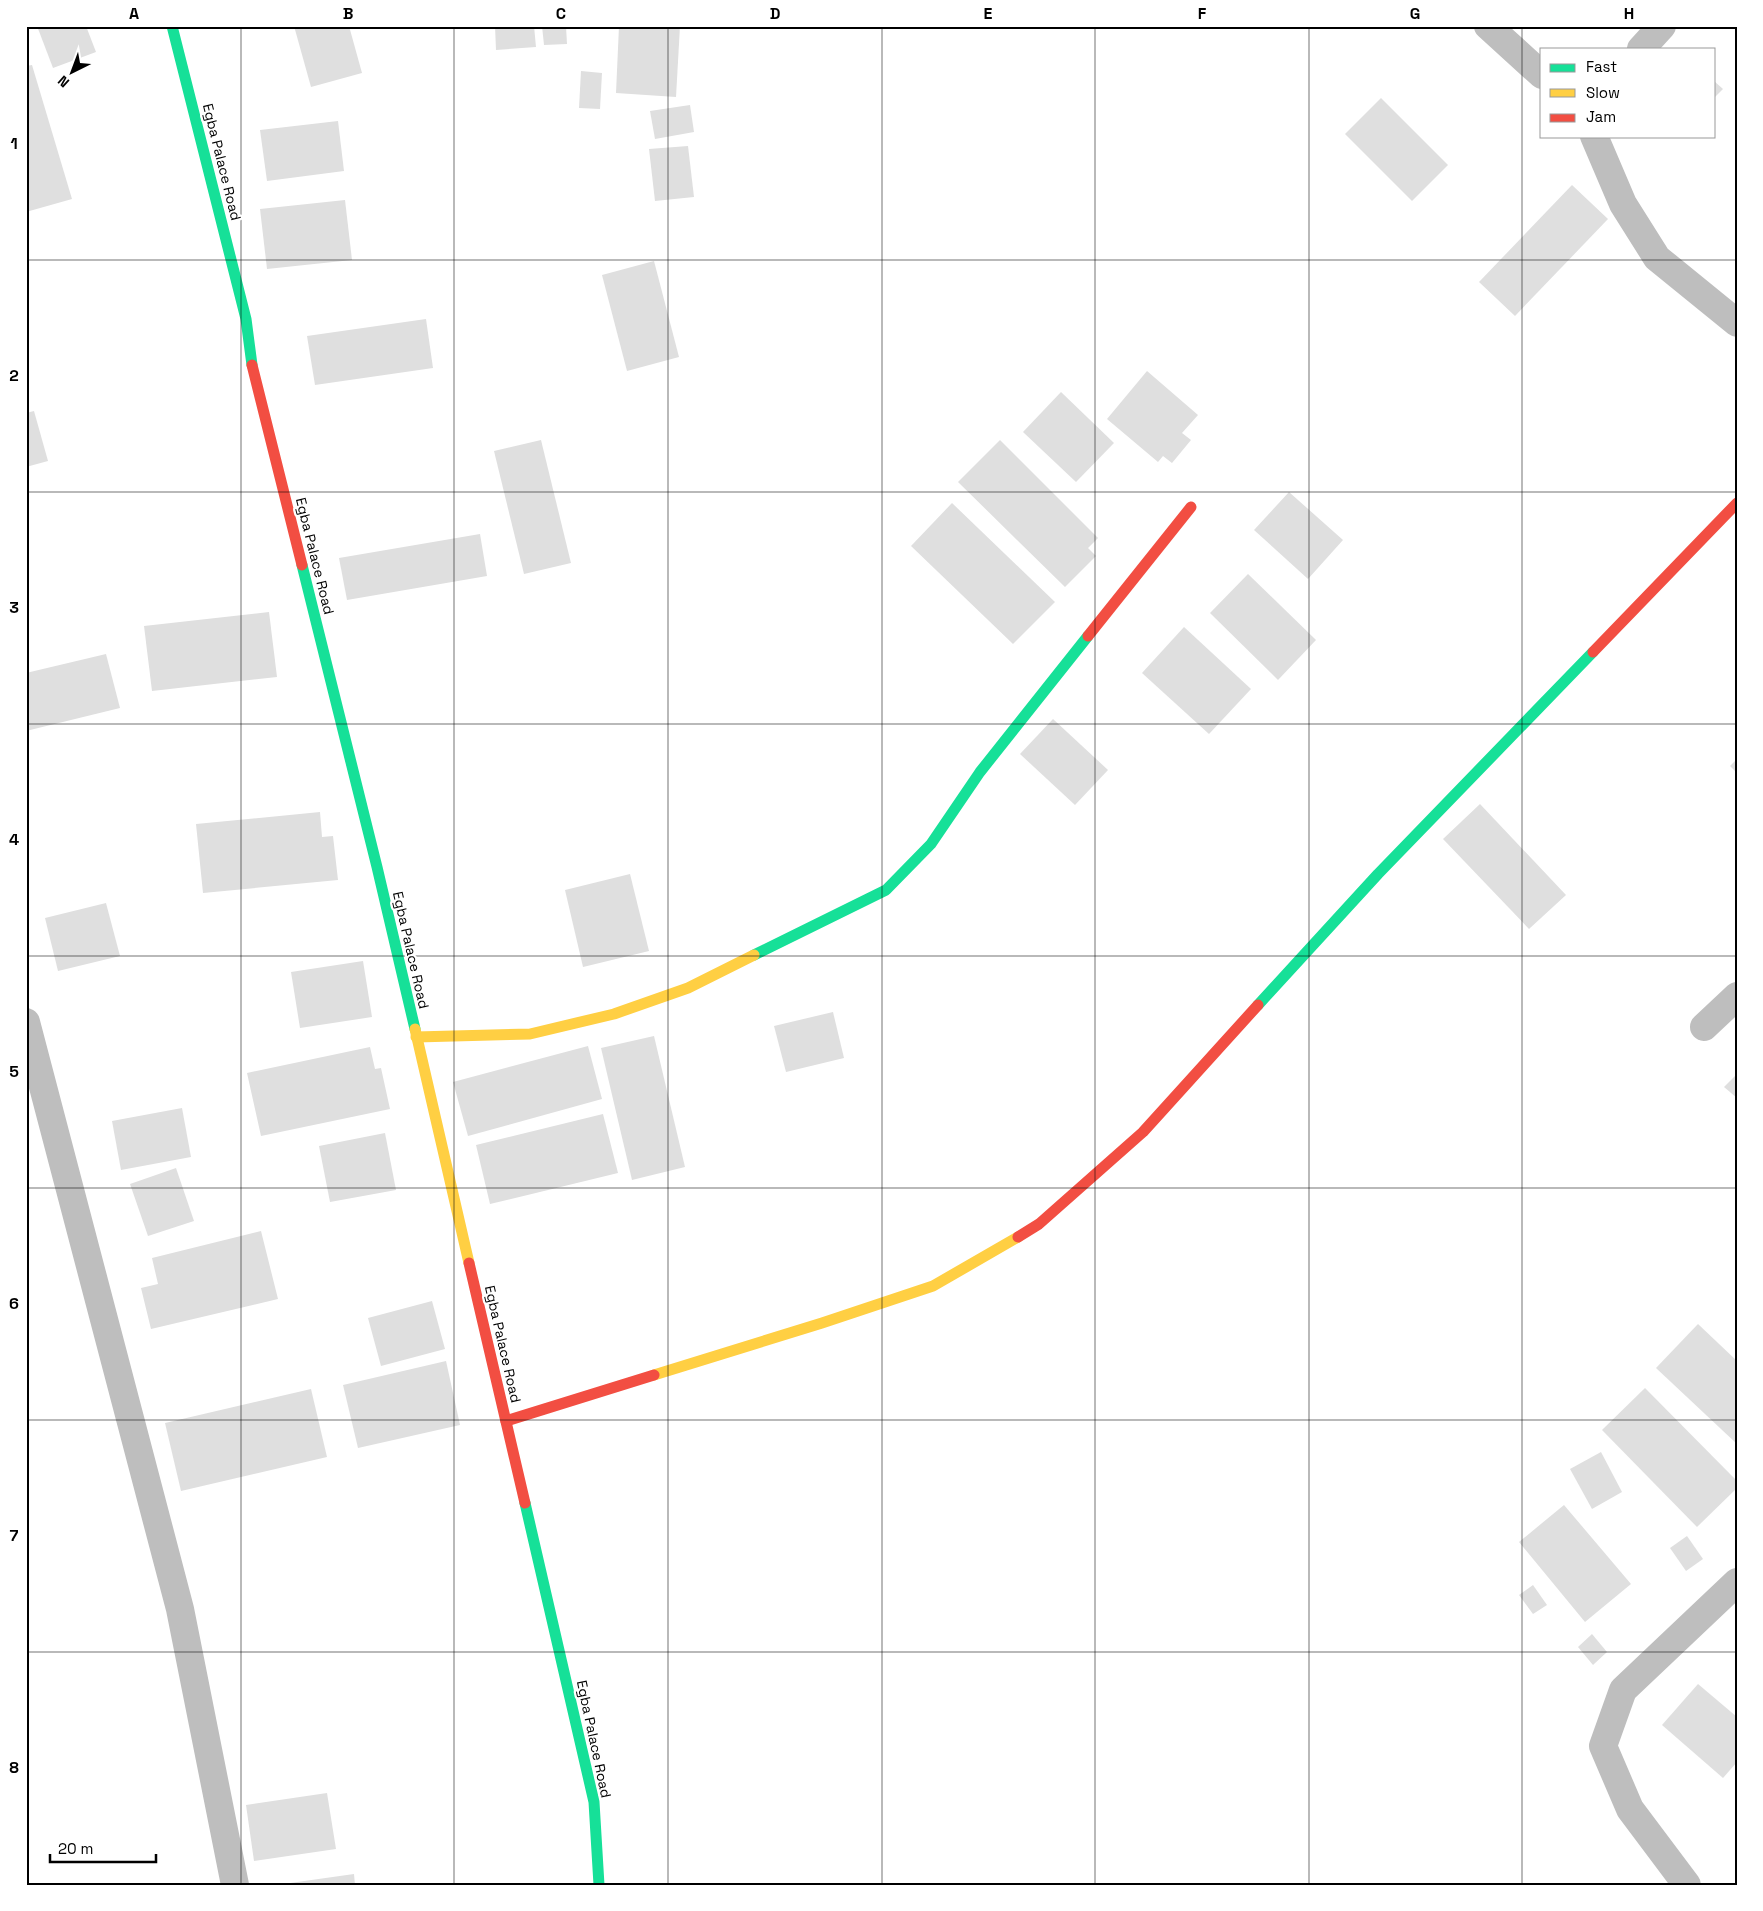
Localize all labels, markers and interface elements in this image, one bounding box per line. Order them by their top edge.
text: A [129,3,139,24]
text: B [343,3,353,24]
text: C [556,3,566,24]
text: D [770,3,780,24]
text: E [984,3,993,24]
text: F [1198,3,1207,24]
text: G [1410,3,1420,24]
text: H [1624,3,1634,24]
north arrow [48,48,98,98]
legend [1540,48,1716,138]
text: Fast [1586,57,1617,76]
text: N [54,72,73,91]
text: Slow [1586,83,1620,102]
street label: Egba Palace Road [199,102,245,222]
text: Jam [1586,107,1616,126]
text: 1 [10,133,18,154]
text: 2 [9,365,19,386]
street label: Egba Palace Road [292,496,338,616]
text: 3 [9,597,19,618]
text: 4 [9,829,19,850]
street label: Egba Palace Road [389,890,433,1010]
text: 5 [9,1061,19,1082]
street label: Egba Palace Road [481,1284,525,1404]
text: 6 [9,1293,19,1314]
text: 7 [10,1525,19,1546]
street label: Egba Palace Road [573,1679,615,1799]
text: 8 [9,1757,19,1778]
scale bar [50,1831,156,1863]
text: 20 m [58,1839,93,1858]

